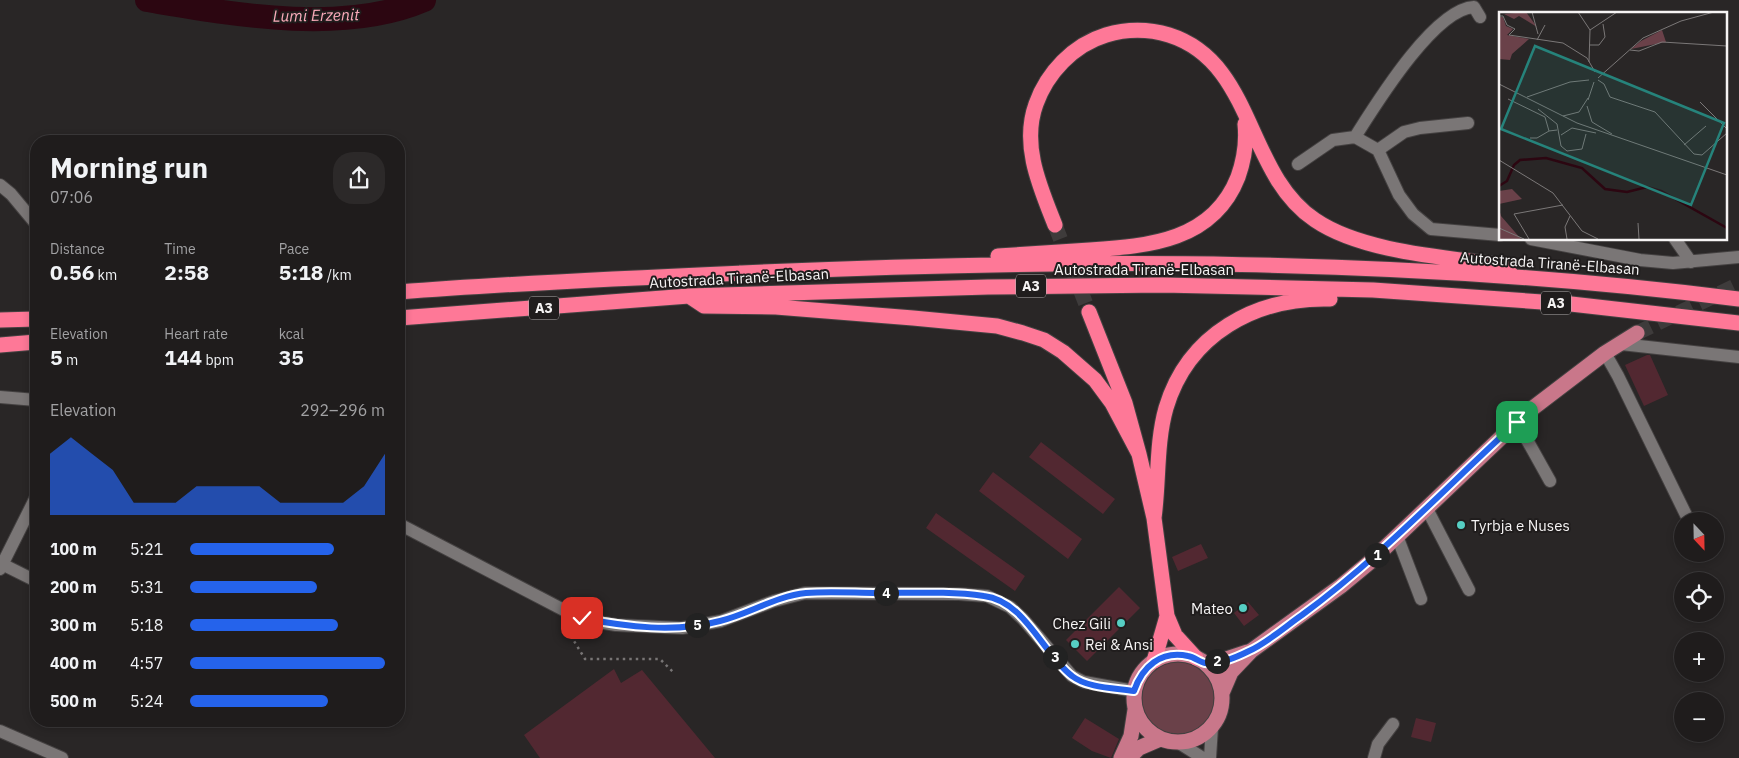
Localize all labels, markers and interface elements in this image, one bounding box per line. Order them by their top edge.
water label: Lumi Erzenit [273,4,360,26]
inset map [1499,12,1726,240]
text: Morning run [50,149,208,186]
button: share [333,152,385,204]
text: 07:06 [50,187,93,207]
text: Distance [50,240,105,258]
text: Time [164,240,196,258]
text: Pace [279,240,309,258]
street label: Autostrada Tiranë-Elbasan [1460,247,1640,279]
text: 0.56 [50,258,94,286]
text: 2:58 [164,258,209,286]
text: 5:18 [279,258,323,286]
street label: Autostrada Tiranë-Elbasan [1054,260,1234,279]
street label: Autostrada Tiranë-Elbasan [649,264,829,292]
text: km [94,266,117,284]
text: /km [323,266,352,284]
road number: A3 [1016,274,1046,298]
road number: A3 [1541,292,1571,314]
road number: A3 [529,296,559,320]
text: Elevation [50,325,108,343]
text: Heart rate [164,325,228,343]
text: kcal [279,325,304,343]
text: 5 [50,343,63,371]
text: 144 [164,343,202,371]
text: 35 [279,343,304,371]
text: m [63,351,78,369]
text: bpm [202,351,234,369]
text: Elevation [50,400,116,420]
text: 292–296 m [300,400,385,420]
pin [1496,401,1538,443]
icon: arrive [1503,408,1531,436]
north arrow [1674,512,1724,562]
map controls [1674,512,1724,742]
place label: Tyrbja e Nuses [1471,516,1570,535]
marker: Tyrbja e Nuses [1455,519,1467,531]
text: 100 m [50,539,97,559]
text: 5:21 [130,539,163,559]
pin: 1 [1364,542,1390,568]
text: 1 [1373,546,1382,564]
button: locate [1674,572,1724,622]
text: 200 m [50,577,97,597]
text: 5:31 [130,577,163,597]
pin: 4 [874,580,898,606]
text: 4 [882,584,891,602]
pin [561,597,603,639]
place label: Mateo [1191,599,1233,618]
marker: Mateo [1237,602,1249,614]
icon: check [568,604,596,632]
pin: 5 [684,612,710,638]
place label: Chez Gili [1052,614,1111,633]
text: 300 m [50,615,97,635]
text: 5:18 [130,615,163,635]
text: 5 [693,616,702,634]
marker: Chez Gili [1115,617,1127,629]
button: + [1674,632,1724,682]
place label: Rei & Ansi [1085,635,1153,654]
marker: Rei & Ansi [1069,638,1081,650]
pin: 3 [1042,644,1068,670]
text: 3 [1051,648,1060,666]
pin: 2 [1204,648,1230,674]
text: 2 [1213,652,1222,670]
text: 400 m [50,653,97,673]
text: 4:57 [130,653,163,673]
text: 500 m [50,691,97,711]
text: 5:24 [130,691,163,711]
button: − [1674,692,1724,742]

